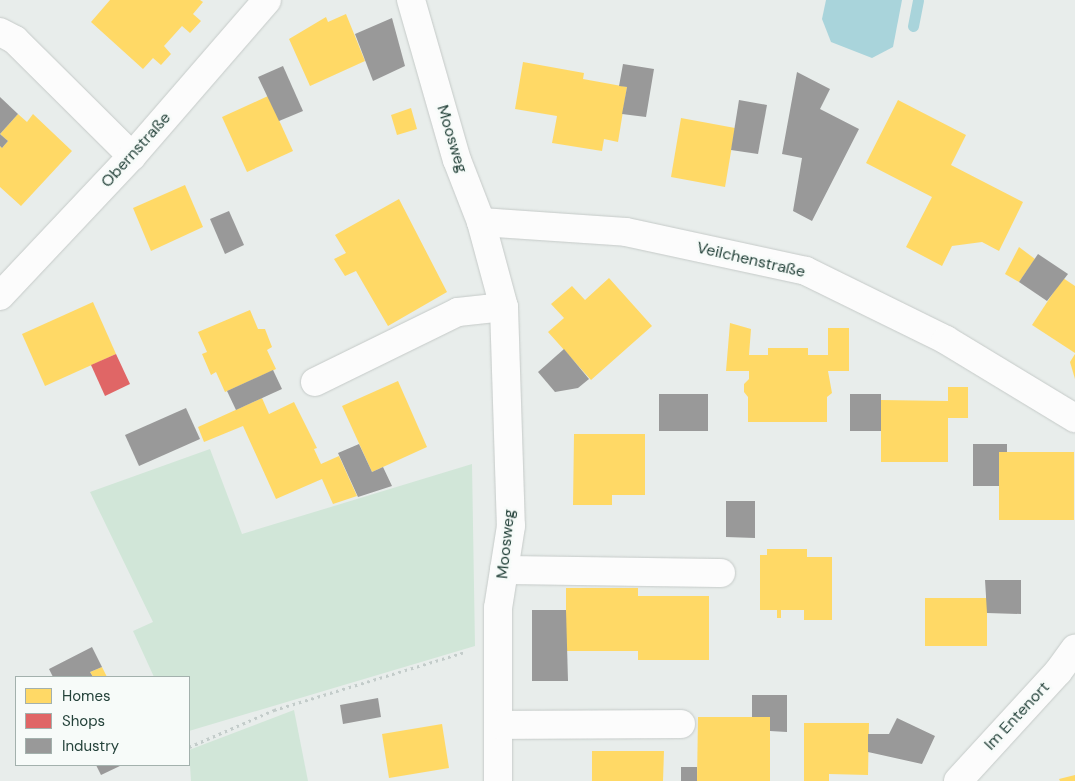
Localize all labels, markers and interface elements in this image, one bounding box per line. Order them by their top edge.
street label: Moosweg [433,103,471,175]
street label: Obernstraße [97,108,175,192]
street label: Veilchenstraße [695,238,807,282]
street label: Moosweg [493,508,519,580]
legend [15,676,190,766]
street label: Im Entenort [980,678,1054,754]
text: Homes [62,686,111,706]
text: Shops [62,711,105,731]
text: Industry [62,736,119,756]

